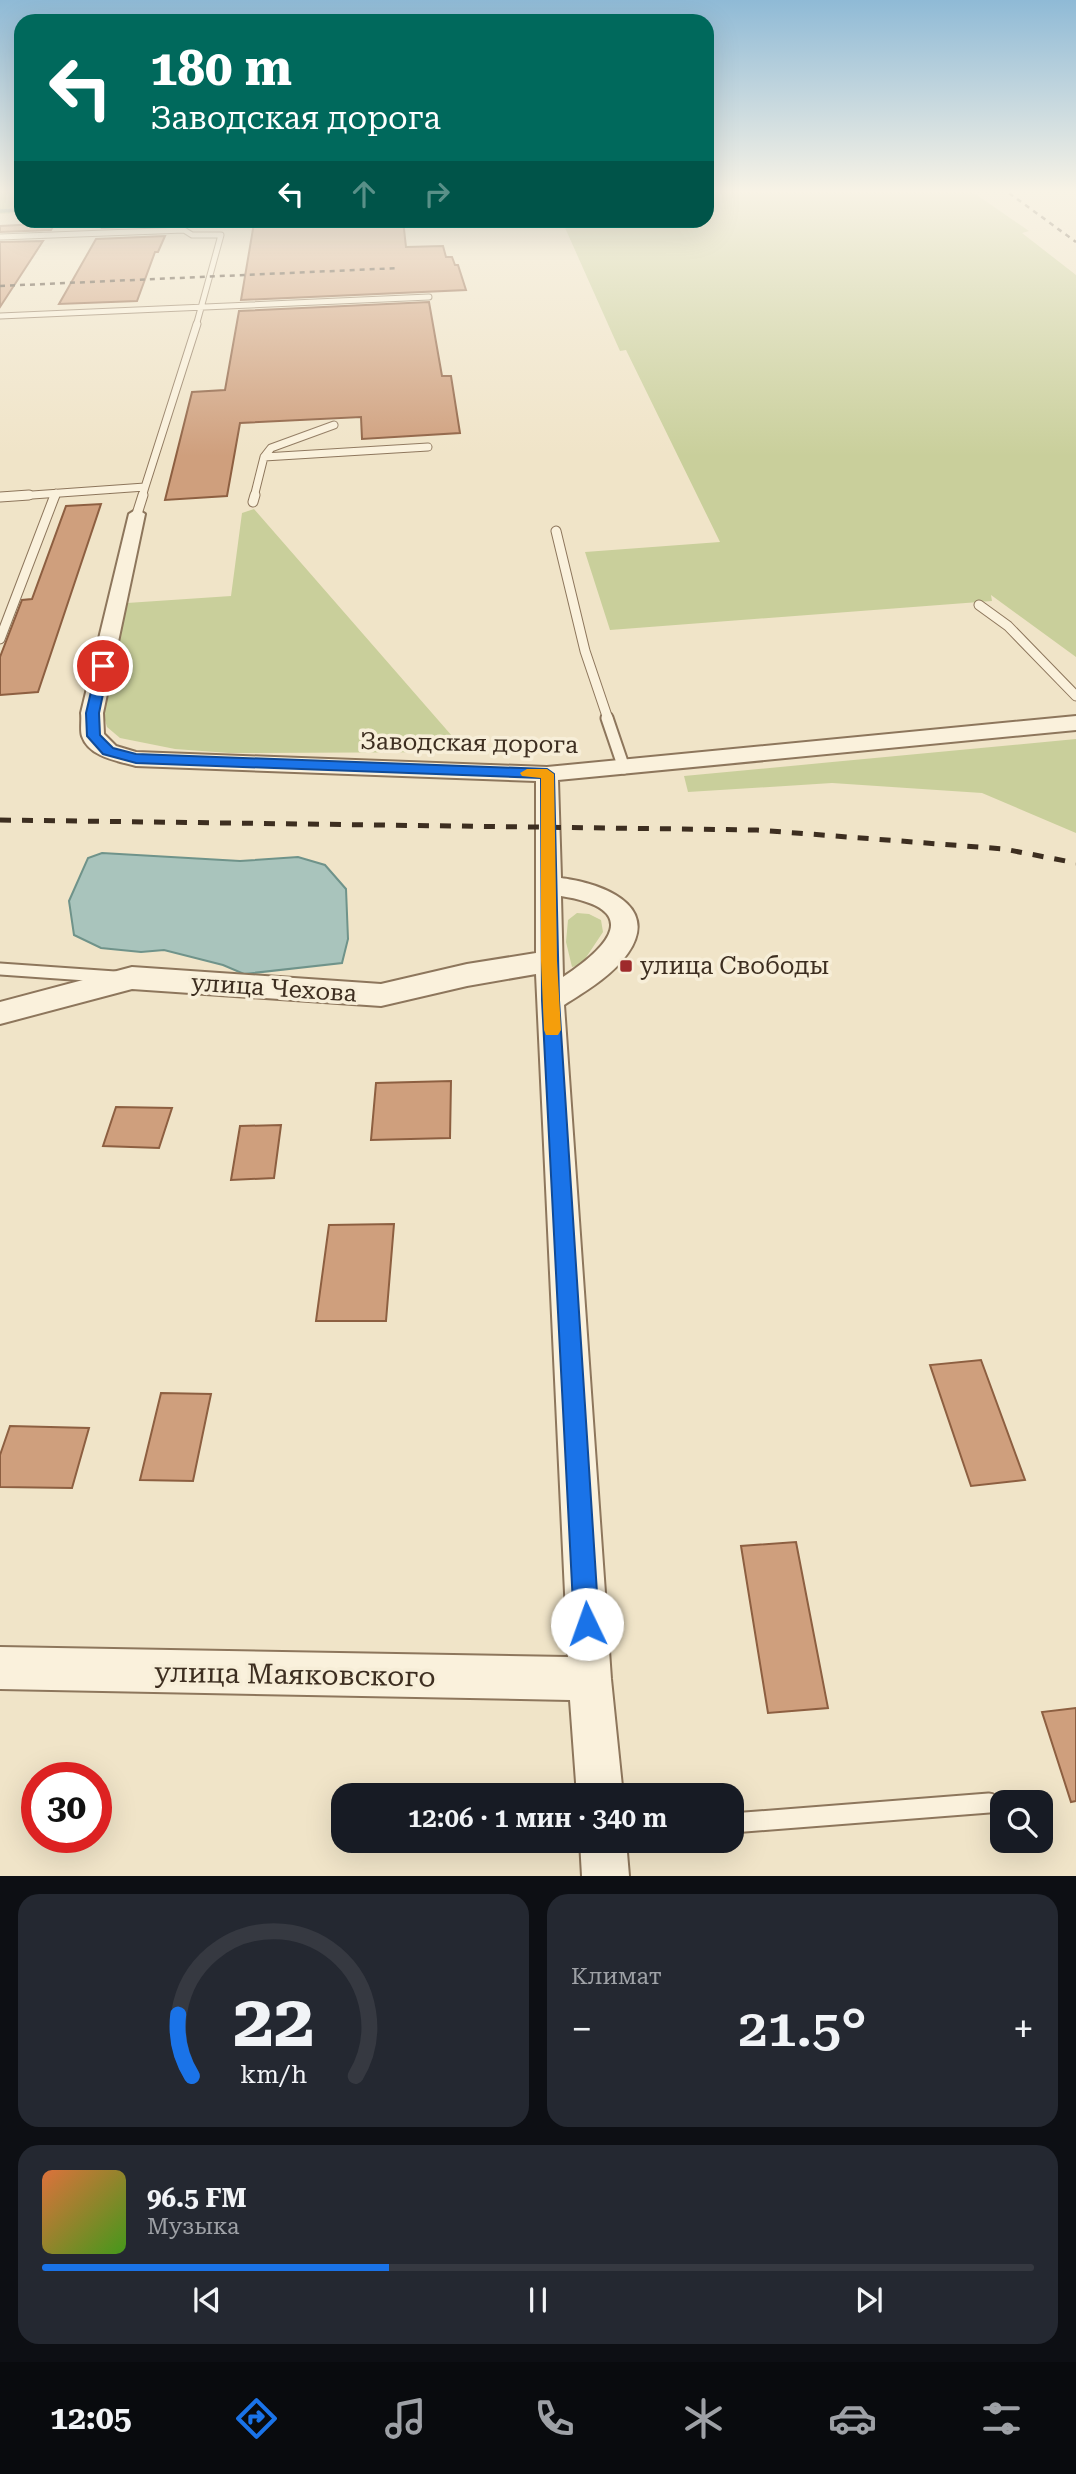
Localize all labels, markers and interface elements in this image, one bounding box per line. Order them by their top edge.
text: 180 m [150,40,292,97]
icon: left [35,42,126,133]
text: Заводская дорога [150,99,441,137]
icon: left [272,175,310,213]
icon: ahead [345,175,383,213]
icon: right [418,175,456,213]
pin [73,636,133,696]
icon: arrive [84,647,122,685]
street label: Заводская дорога [360,727,578,759]
place label: улица Свободы [640,952,829,980]
marker: улица Свободы [618,958,634,974]
street label: улица Чехова [190,968,358,1008]
position arrow [550,1587,624,1661]
street label: улица Маяковского [154,1656,436,1693]
speed limit sign: 30 [21,1762,112,1853]
map controls [990,1790,1053,1853]
button: search [990,1790,1053,1853]
text: 12:06 · 1 мин · 340 m [408,1803,667,1833]
text: Климат [571,1963,662,1990]
text: 22 [233,1980,314,2065]
text: 21.5° [738,1998,867,2059]
text: − [571,2007,592,2051]
text: + [1013,2007,1034,2051]
text: km/h [240,2060,307,2089]
text: 96.5 FM [147,2183,247,2213]
text: Музыка [147,2213,239,2240]
icon: previous [188,2281,226,2319]
icon: pause [519,2281,557,2319]
icon: next [850,2281,888,2319]
icon: directions [232,2394,281,2443]
icon: music [381,2394,430,2443]
icon: phone [530,2394,579,2443]
icon: climate [679,2394,728,2443]
icon: car [828,2394,877,2443]
icon: filters [977,2394,1026,2443]
text: 12:05 [50,2399,132,2437]

